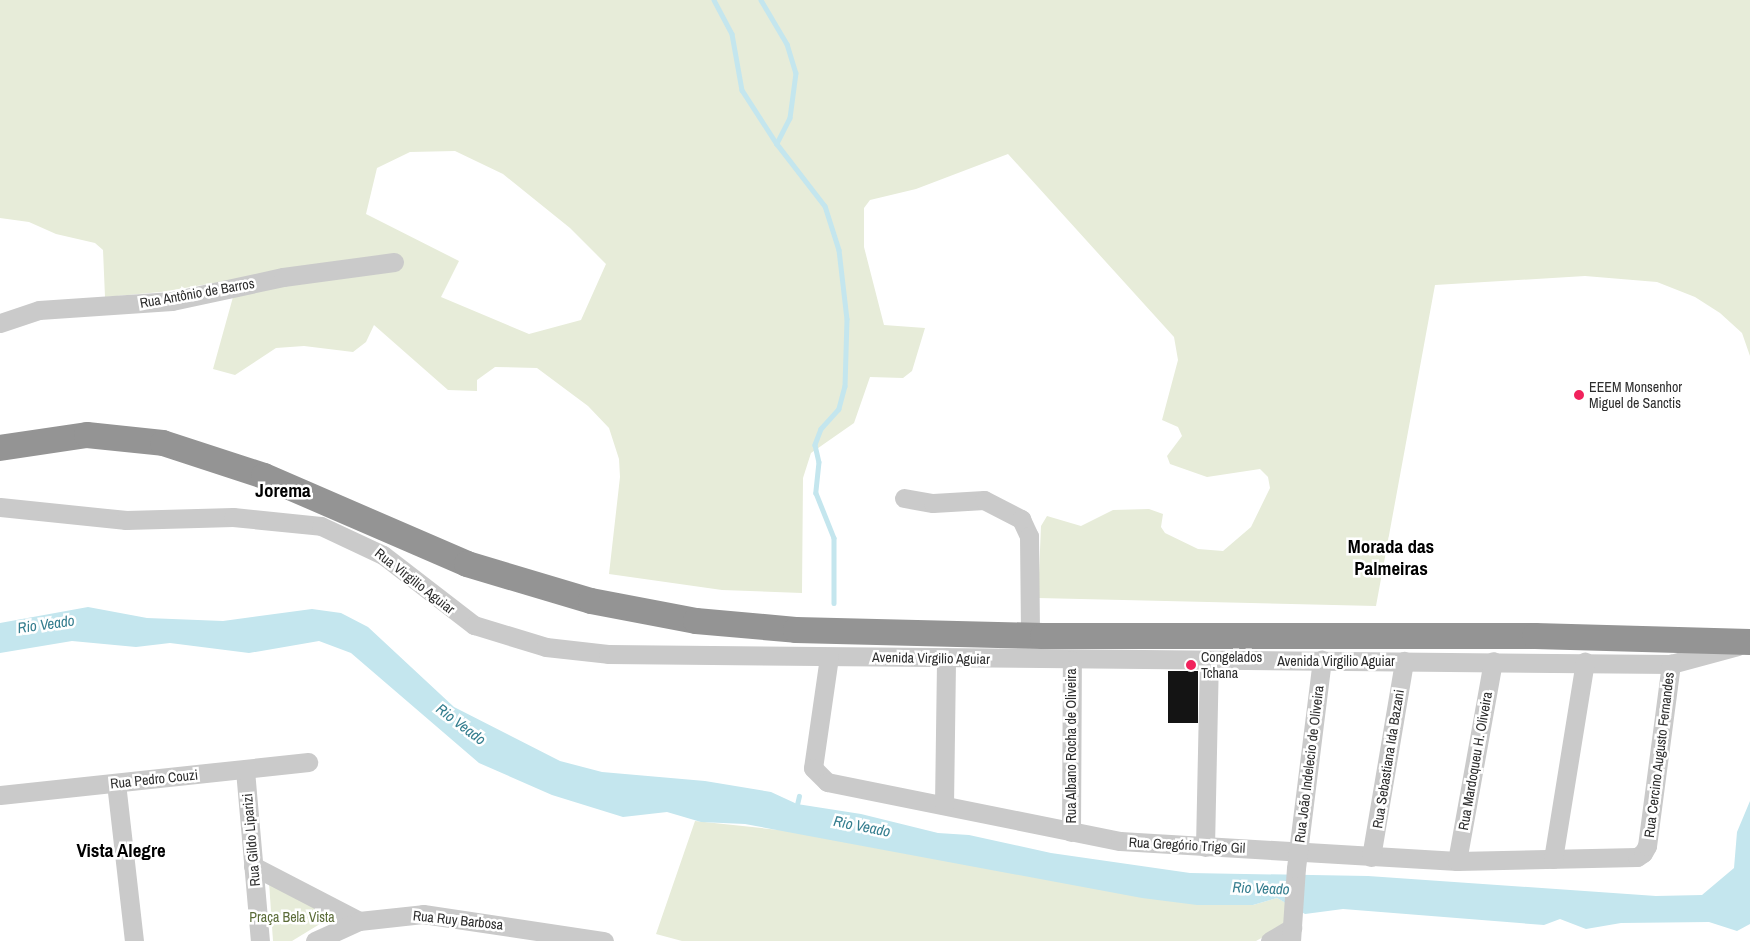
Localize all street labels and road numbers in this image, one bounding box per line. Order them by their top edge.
street label: Rua Antônio de Barros [138,275,256,311]
street label: Rua Virgilio Aguiar [371,544,459,618]
street label: Avenida Virgilio Aguiar [872,649,990,667]
street label: Avenida Virgilio Aguiar [1277,653,1395,669]
street label: Rua Albano Rocha de Oliveira [1063,668,1079,824]
street label: Rua Cercino Augusto Fernandes [1640,671,1678,839]
street label: Rua João Indelecio de Oliveira [1291,684,1327,844]
street label: Rua Sebastiana Ida Bazani [1369,688,1407,830]
street label: Rua Mardoqueu H. Oliveira [1455,690,1495,832]
street label: Rua Pedro Couzi [109,766,199,792]
street label: Rua Gildo Liparizi [239,793,263,887]
street label: Rua Gregório Trigo Gil [1128,834,1246,856]
street label: Rua Ruy Barbosa [412,907,504,933]

